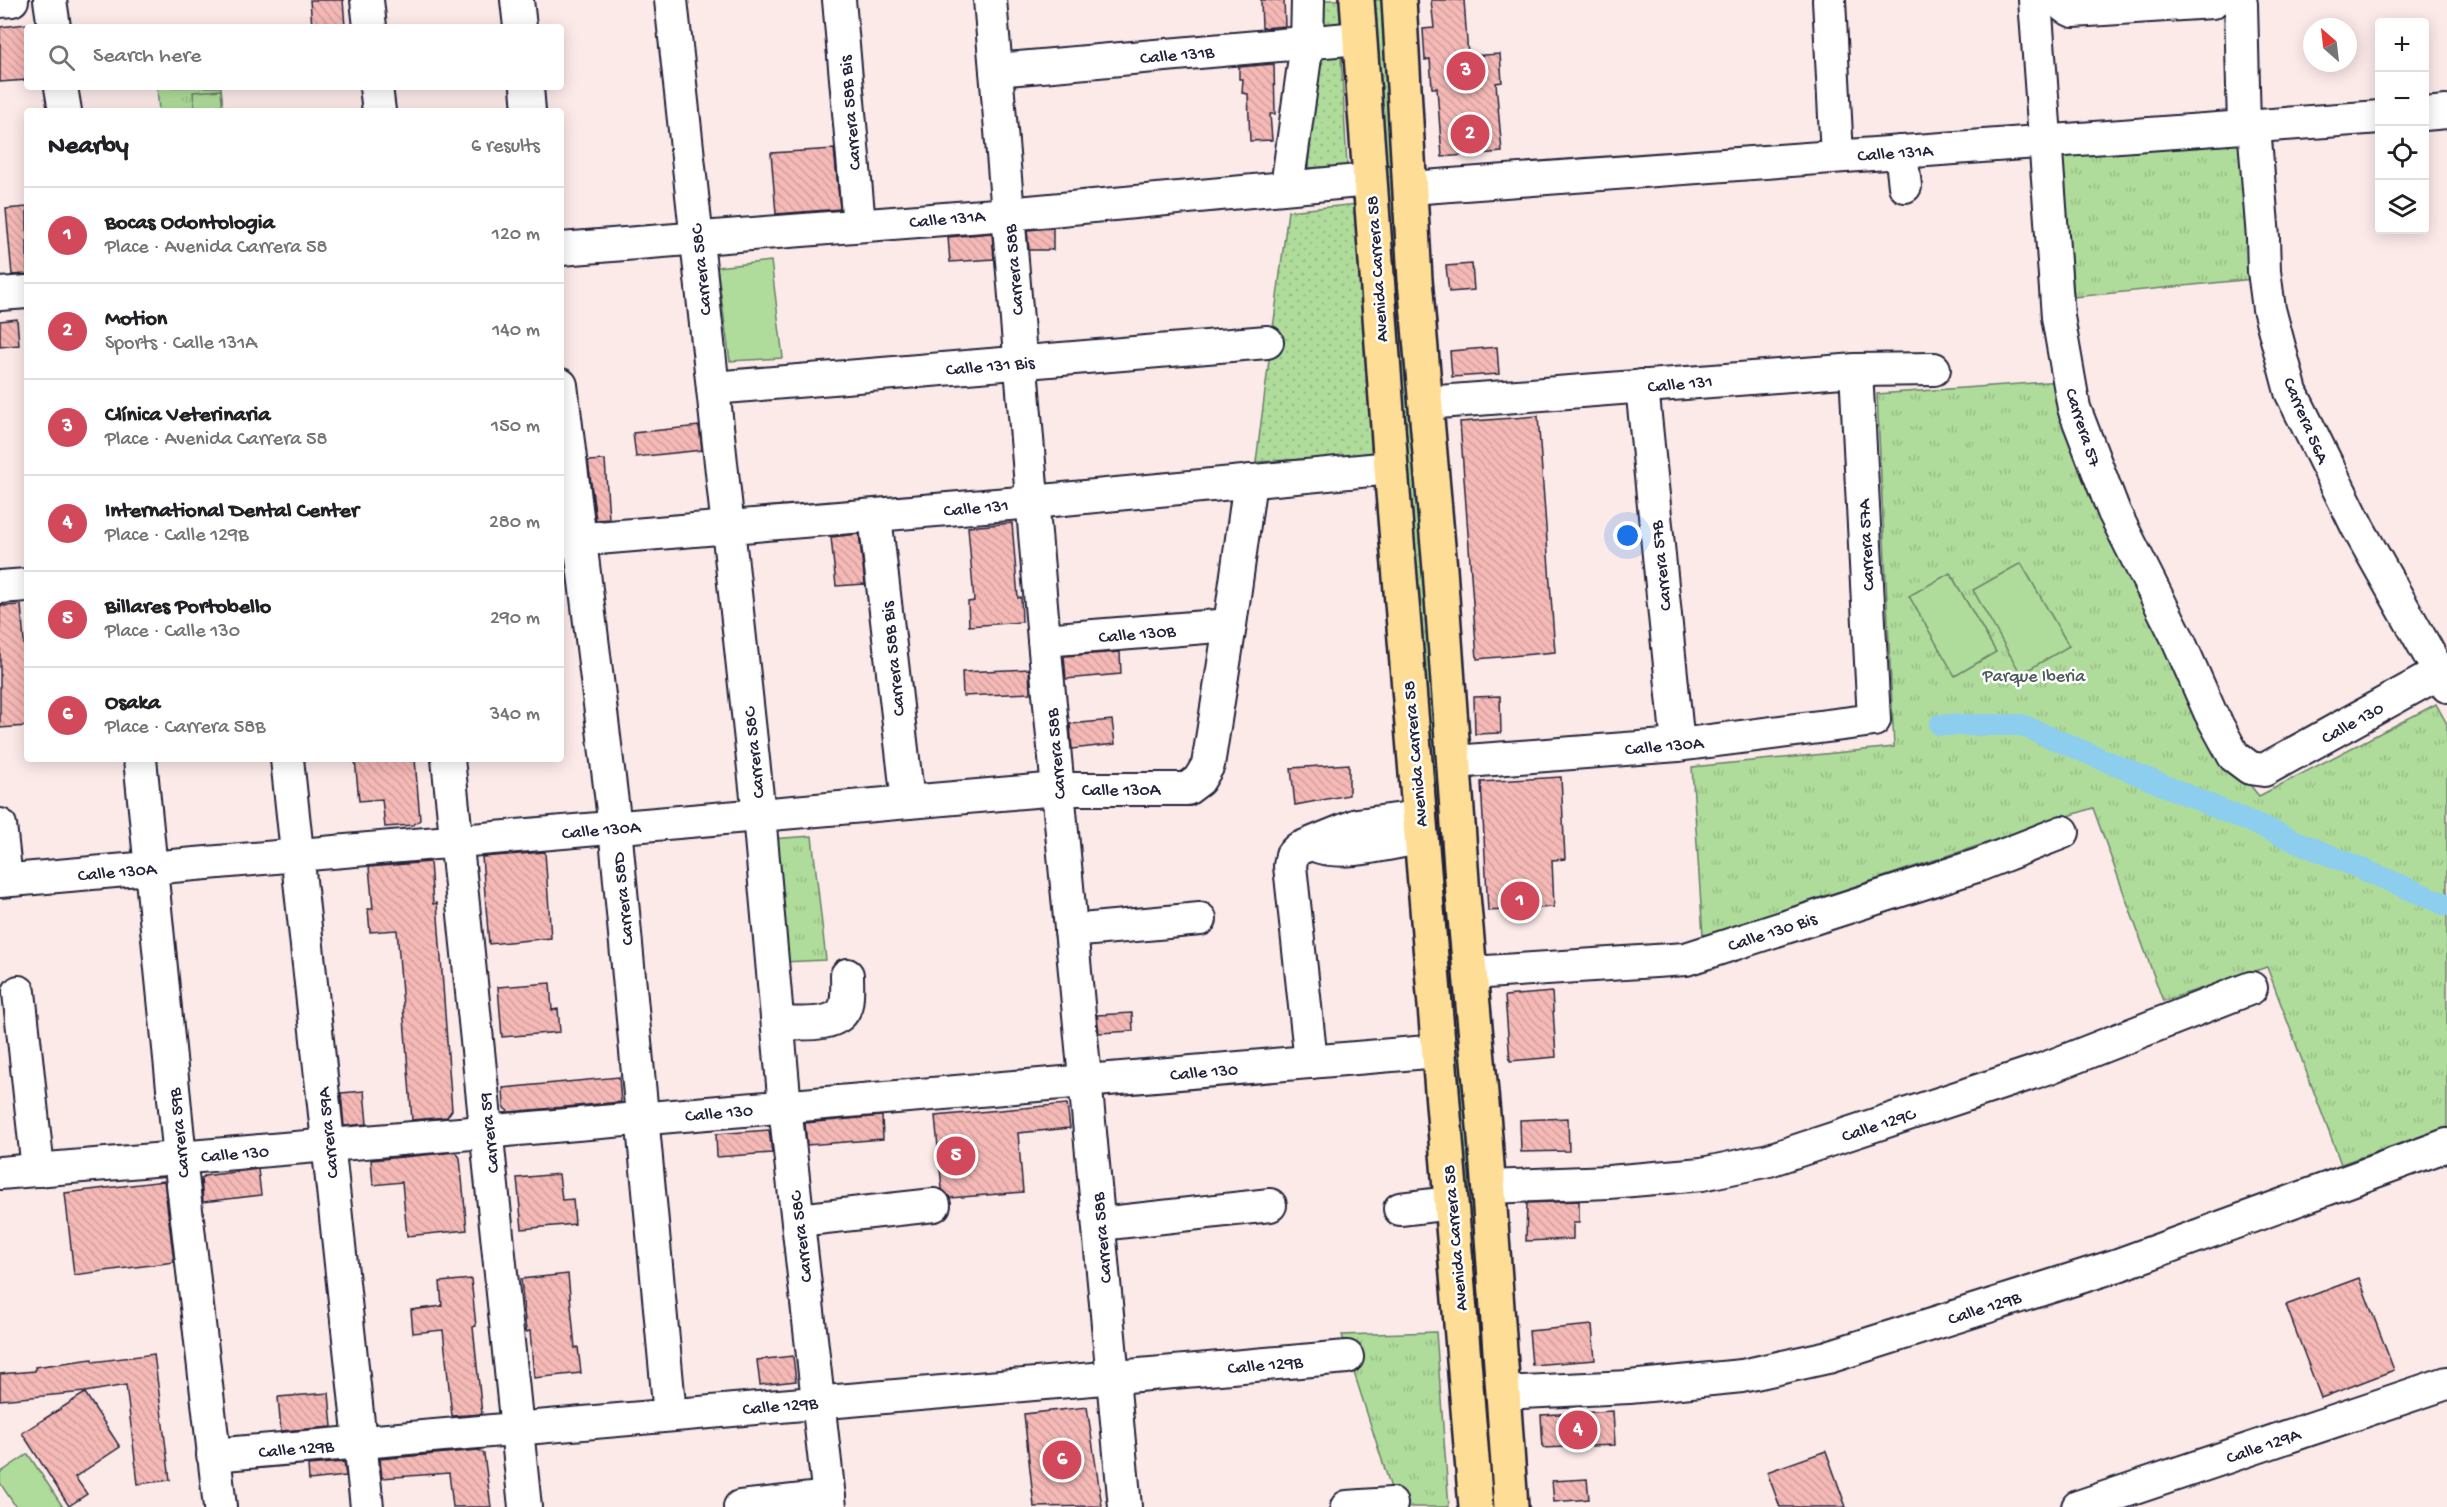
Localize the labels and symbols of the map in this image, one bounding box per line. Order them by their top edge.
north arrow [2303,18,2357,72]
street label: Calle 131B [1139,43,1216,70]
pin: 3 [1446,48,1486,94]
street label: Carrera 58B Bis [836,53,867,171]
pin: 2 [1450,112,1490,156]
street label: Calle 131A [1857,141,1935,168]
street label: Avenida Carrera 58 [1363,195,1394,343]
street label: Calle 131A [909,207,987,234]
street label: Carrera 58C [687,222,718,316]
street label: Carrera 58B [1001,223,1030,316]
street label: Calle 131 Bis [945,353,1037,382]
street label: Calle 131 [1647,372,1714,399]
street label: Carrera 56A [2277,375,2333,469]
street label: Carrera 57 [2059,386,2104,470]
street label: Calle 131 [943,496,1010,523]
street label: Carrera 57A [1855,497,1880,591]
street label: Carrera 57B [1647,519,1678,612]
your location [1613,521,1642,550]
street label: Carrera 58B Bis [878,599,911,717]
street label: Calle 130B [1098,622,1177,649]
park label: Parque Iberia [1982,667,2086,688]
street label: Avenida Carrera 58 [1400,680,1433,828]
street label: Calle 130 [2318,699,2388,750]
street label: Carrera 58C [740,705,771,799]
street label: Carrera 58B [1043,707,1072,800]
street label: Calle 130A [1624,733,1706,761]
street label: Calle 130A [1082,781,1162,802]
street label: Calle 130A [561,817,643,845]
street label: Carrera 58D [609,851,640,946]
street label: Calle 130A [77,859,159,887]
pin: 1 [1500,878,1540,924]
street label: Calle 130 Bis [1726,909,1821,958]
street label: Calle 130 [1169,1060,1239,1087]
street label: Carrera 59A [314,1085,345,1179]
street label: Carrera 59B [165,1086,196,1179]
street label: Carrera 59 [476,1091,505,1174]
street label: Calle 130 [684,1101,754,1128]
street label: Calle 129C [1839,1104,1919,1148]
pin: 5 [936,1134,976,1178]
street label: Calle 130 [200,1142,270,1169]
street label: Avenida Carrera 58 [1440,1164,1473,1312]
street label: Carrera 58C [786,1189,818,1283]
street label: Carrera 58B [1089,1191,1118,1284]
street label: Calle 129B [1946,1287,2025,1331]
street label: Calle 129B [1227,1353,1305,1380]
street label: Calle 129B [742,1394,820,1421]
pin: 4 [1558,1408,1598,1452]
street label: Calle 129A [2224,1424,2305,1470]
street label: Calle 129B [258,1437,336,1464]
pin: 6 [1042,1438,1082,1482]

